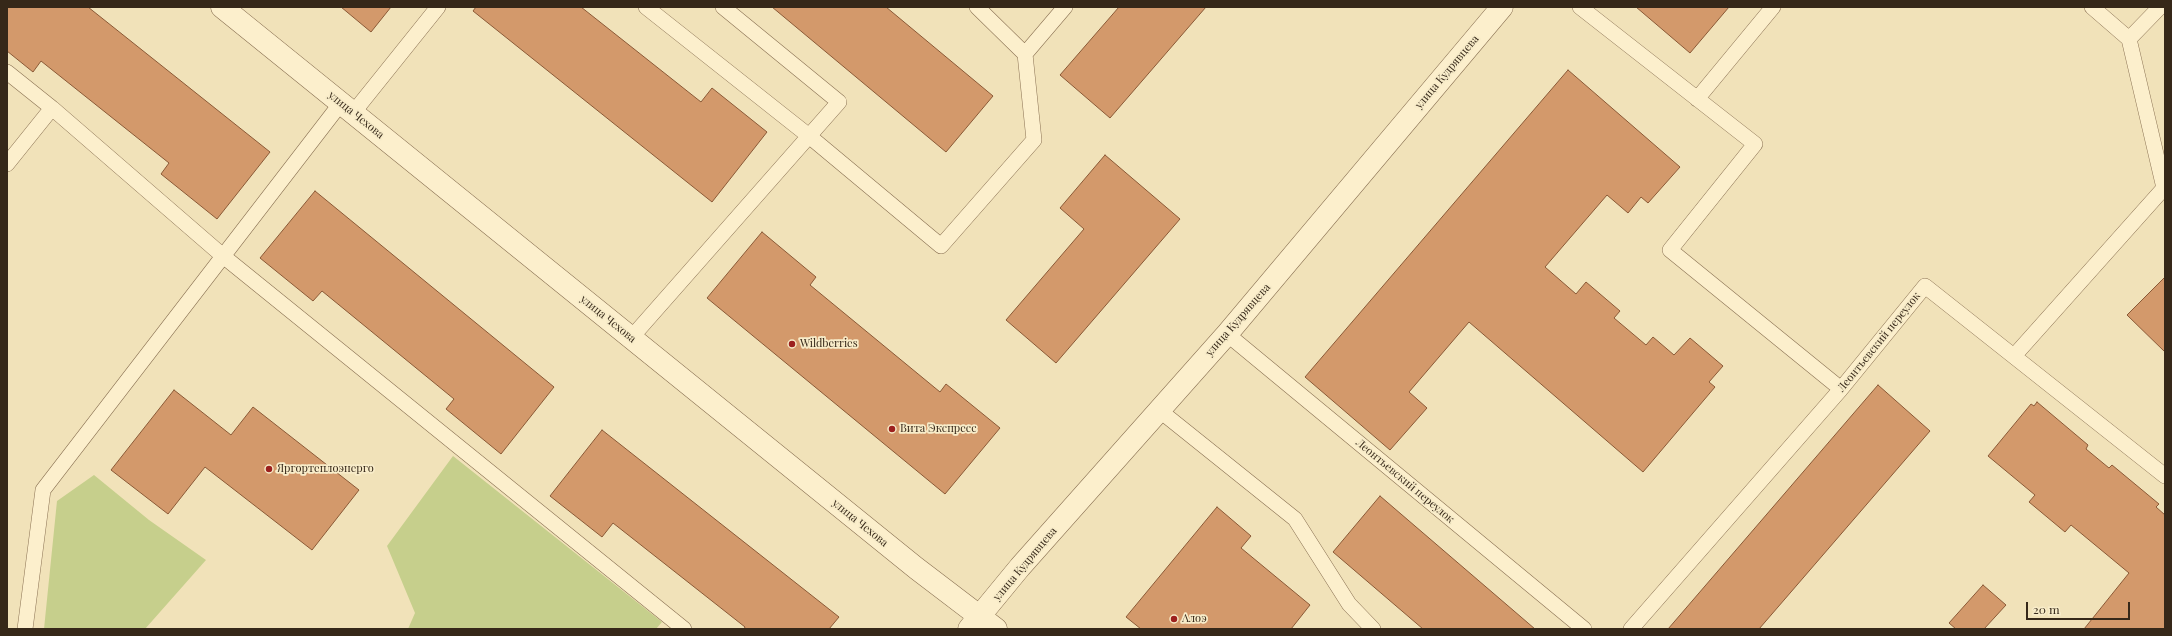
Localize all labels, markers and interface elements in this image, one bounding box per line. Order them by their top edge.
street label: улица Кудрявцева [1412,33,1482,111]
street label: улица Чехова [325,88,387,142]
street label: улица Кудрявцева [1203,281,1273,359]
street label: Леонтьевский переулок [1835,290,1923,394]
street label: улица Чехова [577,292,639,346]
place label: Wildberries [800,337,858,351]
marker: Wildberries [787,339,797,349]
place label: Вита Экспресс [900,422,977,436]
marker: Вита Экспресс [887,424,897,434]
street label: Леонтьевский переулок [1353,436,1457,526]
place label: Яргортеплоэнерго [277,462,374,476]
marker: Яргортеплоэнерго [264,464,274,474]
street label: улица Чехова [829,496,891,550]
street label: улица Кудрявцева [990,525,1060,603]
scale bar [2028,594,2132,620]
text: 20 m [2033,601,2060,617]
place label: Алоэ [1182,612,1207,626]
marker: Алоэ [1169,614,1179,624]

